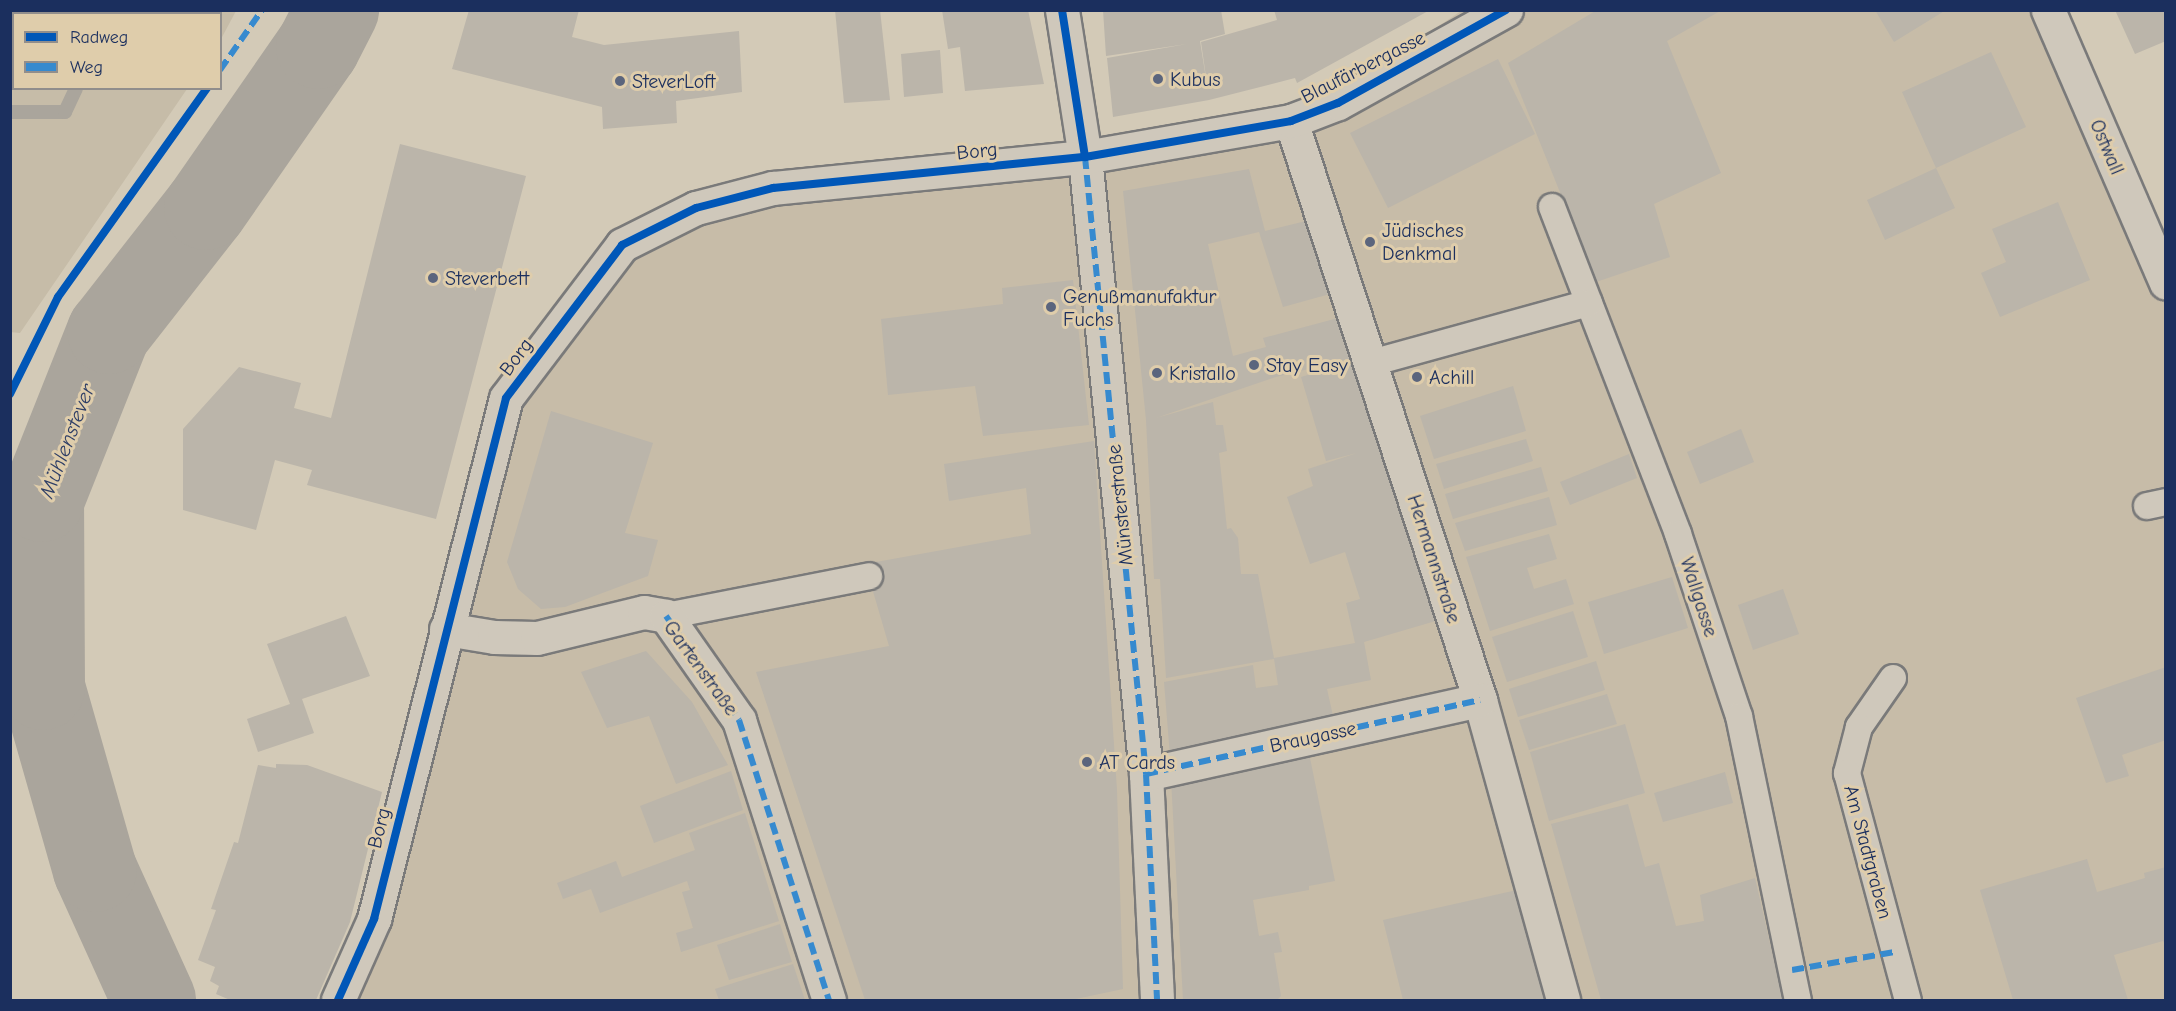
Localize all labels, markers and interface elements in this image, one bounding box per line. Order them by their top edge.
legend [12,12,222,90]
street label: Blaufärbergasse [1297,25,1429,109]
text: Radweg [70,27,128,48]
text: Weg [70,57,103,78]
place label: Kubus [1170,67,1221,91]
place label: SteverLoft [632,69,716,93]
marker: Kubus [1151,72,1165,86]
marker: SteverLoft [613,74,627,88]
street label: Ostwall [2085,116,2129,178]
street label: Borg [955,137,999,165]
place label: Jüdisches Denkmal [1382,219,1463,266]
marker: Jüdisches Denkmal [1363,235,1377,249]
place label: Steverbett [445,266,529,290]
marker: Steverbett [426,271,440,285]
place label: Genußmanufaktur Fuchs [1063,284,1216,331]
marker: Genußmanufaktur Fuchs [1044,300,1058,314]
street label: Borg [494,333,538,381]
place label: Stay Easy [1266,353,1348,377]
marker: Stay Easy [1247,358,1261,372]
place label: Kristallo [1169,361,1236,385]
place label: Achill [1429,365,1474,389]
marker: Kristallo [1150,366,1164,380]
marker: Achill [1410,370,1424,384]
water label: Mühlenstever [34,380,100,502]
street label: Münsterstraße [1102,443,1138,567]
street label: Hermannstraße [1402,492,1466,626]
street label: Wallgasse [1675,554,1723,640]
street label: Gartenstraße [659,616,743,720]
street label: Braugasse [1267,716,1359,758]
place label: AT Cards [1099,750,1175,774]
marker: AT Cards [1080,755,1094,769]
street label: Am Stadtgraben [1839,783,1897,921]
street label: Borg [362,805,396,851]

